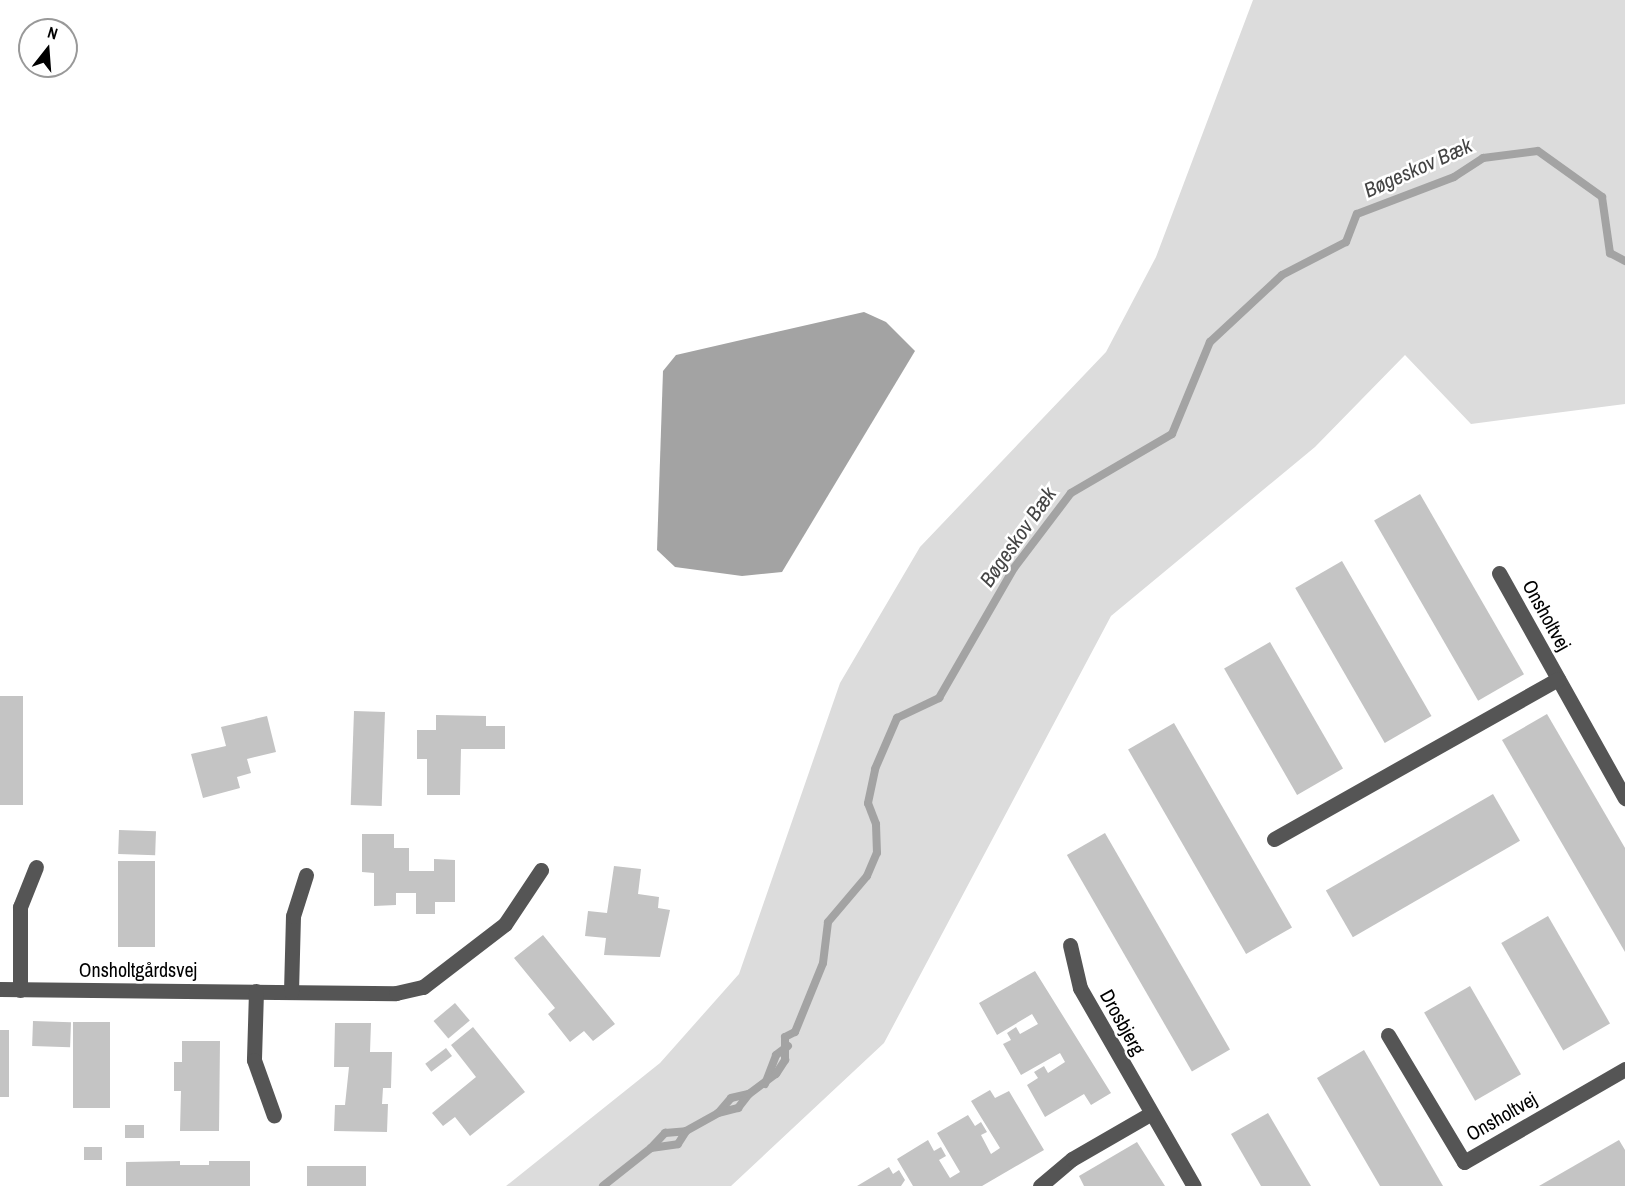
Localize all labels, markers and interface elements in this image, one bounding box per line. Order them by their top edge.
north arrow [18,18,78,78]
text: N [45,21,60,45]
water label: Bøgeskov Bæk [1360,133,1476,203]
water label: Bøgeskov Bæk [974,482,1062,592]
street label: Onsholtvej [1518,575,1576,655]
street label: Onsholtgårdsvej [79,957,197,981]
street label: Drosbjerg [1095,985,1151,1059]
street label: Onsholtvej [1461,1086,1541,1146]

